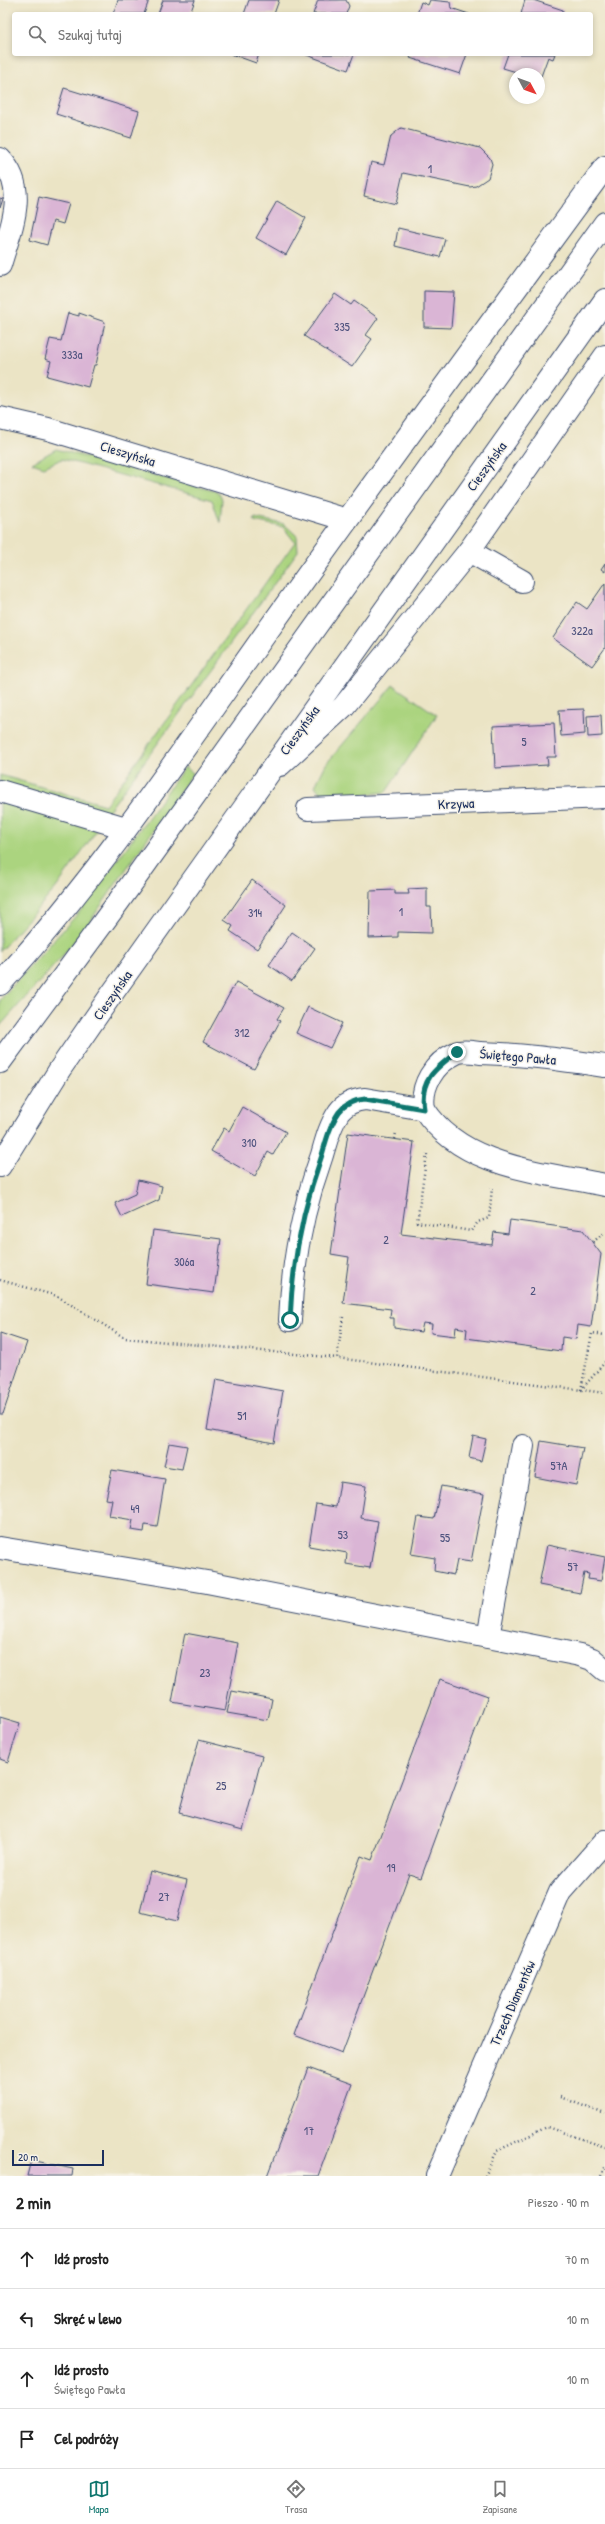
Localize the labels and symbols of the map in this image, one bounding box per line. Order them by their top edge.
north arrow [509,68,545,104]
house number: 1 [428,160,432,177]
house number: 335 [334,318,350,335]
house number: 333a [62,346,83,363]
street label: Cieszyńska [98,436,158,471]
street label: Cieszyńska [462,437,511,495]
house number: 322a [571,622,593,639]
street label: Cieszyńska [275,701,324,759]
house number: 5 [521,733,527,750]
street label: Krzywa [437,793,475,814]
house number: 1 [399,903,403,920]
house number: 314 [248,904,263,921]
street label: Cieszyńska [88,966,137,1024]
house number: 312 [234,1024,250,1041]
route end [448,1043,466,1061]
street label: Świętego Pawła [479,1043,557,1070]
house number: 310 [241,1134,257,1151]
house number: 2 [383,1231,389,1248]
house number: 306a [174,1253,194,1270]
house number: 2 [530,1282,536,1299]
route start [281,1311,299,1329]
house number: 51 [237,1407,247,1424]
house number: 57A [551,1457,568,1474]
house number: 49 [131,1500,140,1517]
house number: 53 [338,1526,348,1543]
house number: 55 [440,1529,450,1546]
house number: 57 [567,1558,579,1575]
house number: 23 [200,1664,211,1681]
house number: 25 [216,1777,226,1794]
house number: 19 [387,1859,396,1876]
house number: 27 [158,1888,170,1905]
street label: Trzech Diamentów [485,1957,540,2049]
house number: 17 [304,2122,314,2139]
scale bar [12,2148,104,2167]

